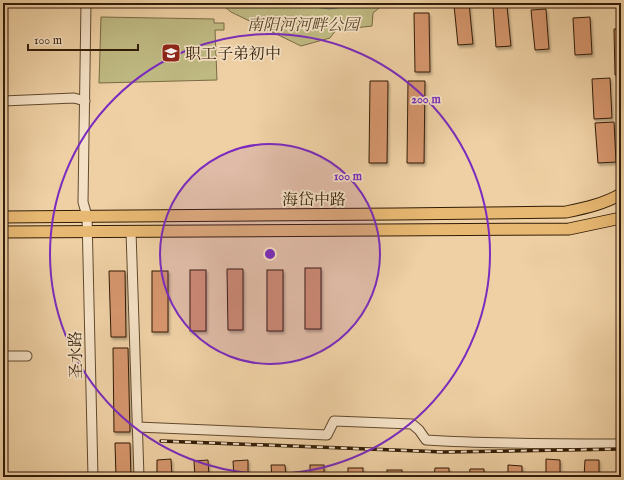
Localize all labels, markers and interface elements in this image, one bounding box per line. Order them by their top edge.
park label: 南阳河河畔公园 [247,16,362,36]
scale bar [28,26,138,52]
text: 100 m [34,33,62,48]
school or university icon: 职工子弟初中 [160,42,182,64]
place label: 职工子弟初中 [185,45,281,65]
text: 200 m [411,92,441,107]
text: 100 m [334,169,363,184]
street label: 海岱中路 [282,191,346,211]
centre of rings [263,247,277,261]
street label: 圣水路 [67,331,87,379]

